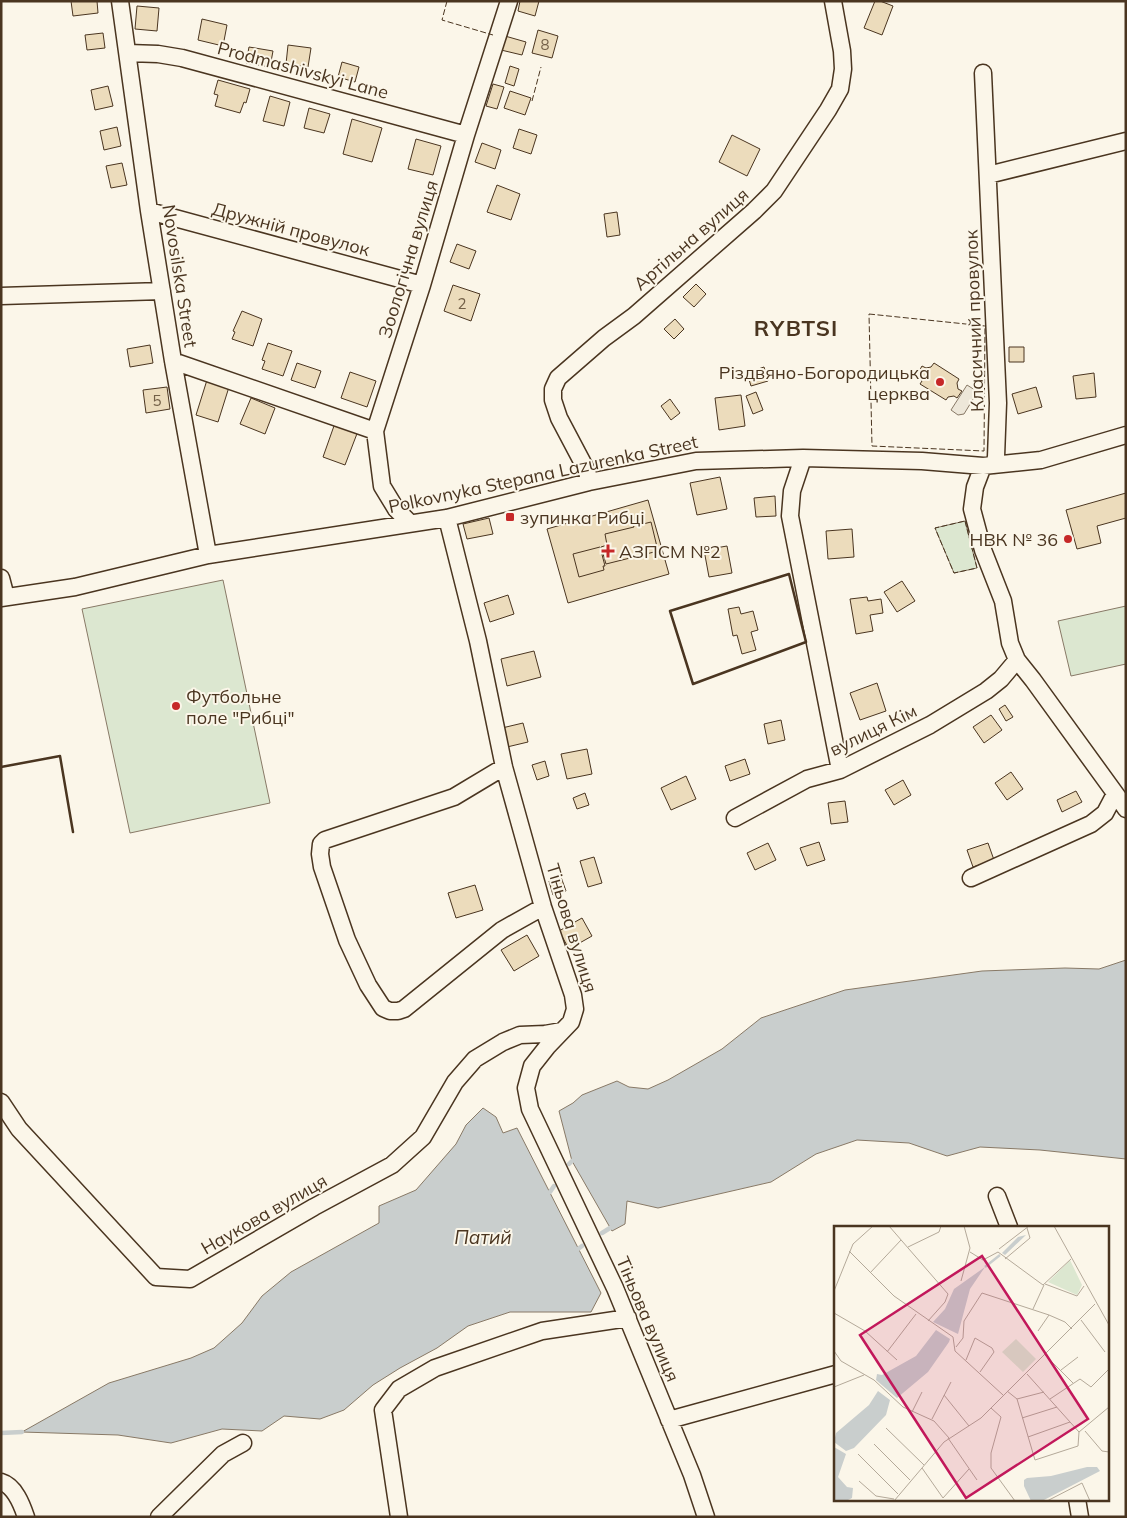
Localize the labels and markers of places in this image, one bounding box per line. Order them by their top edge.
place label: Різдвяно-Богородицька церква [719,361,930,405]
marker: Різдвяно-Богородицька церква [934,376,946,388]
place label: зупинка Рибці [520,506,645,529]
marker: зупинка Рибці [504,511,516,523]
place label: НВК № 36 [970,528,1058,551]
marker: НВК № 36 [1062,533,1074,545]
place label: АЗПСМ №2 [619,540,721,563]
marker: АЗПСМ №2 [601,544,615,558]
place label: Футбольне поле "Рибці" [186,685,295,729]
marker: Футбольне поле "Рибці" [170,700,182,712]

